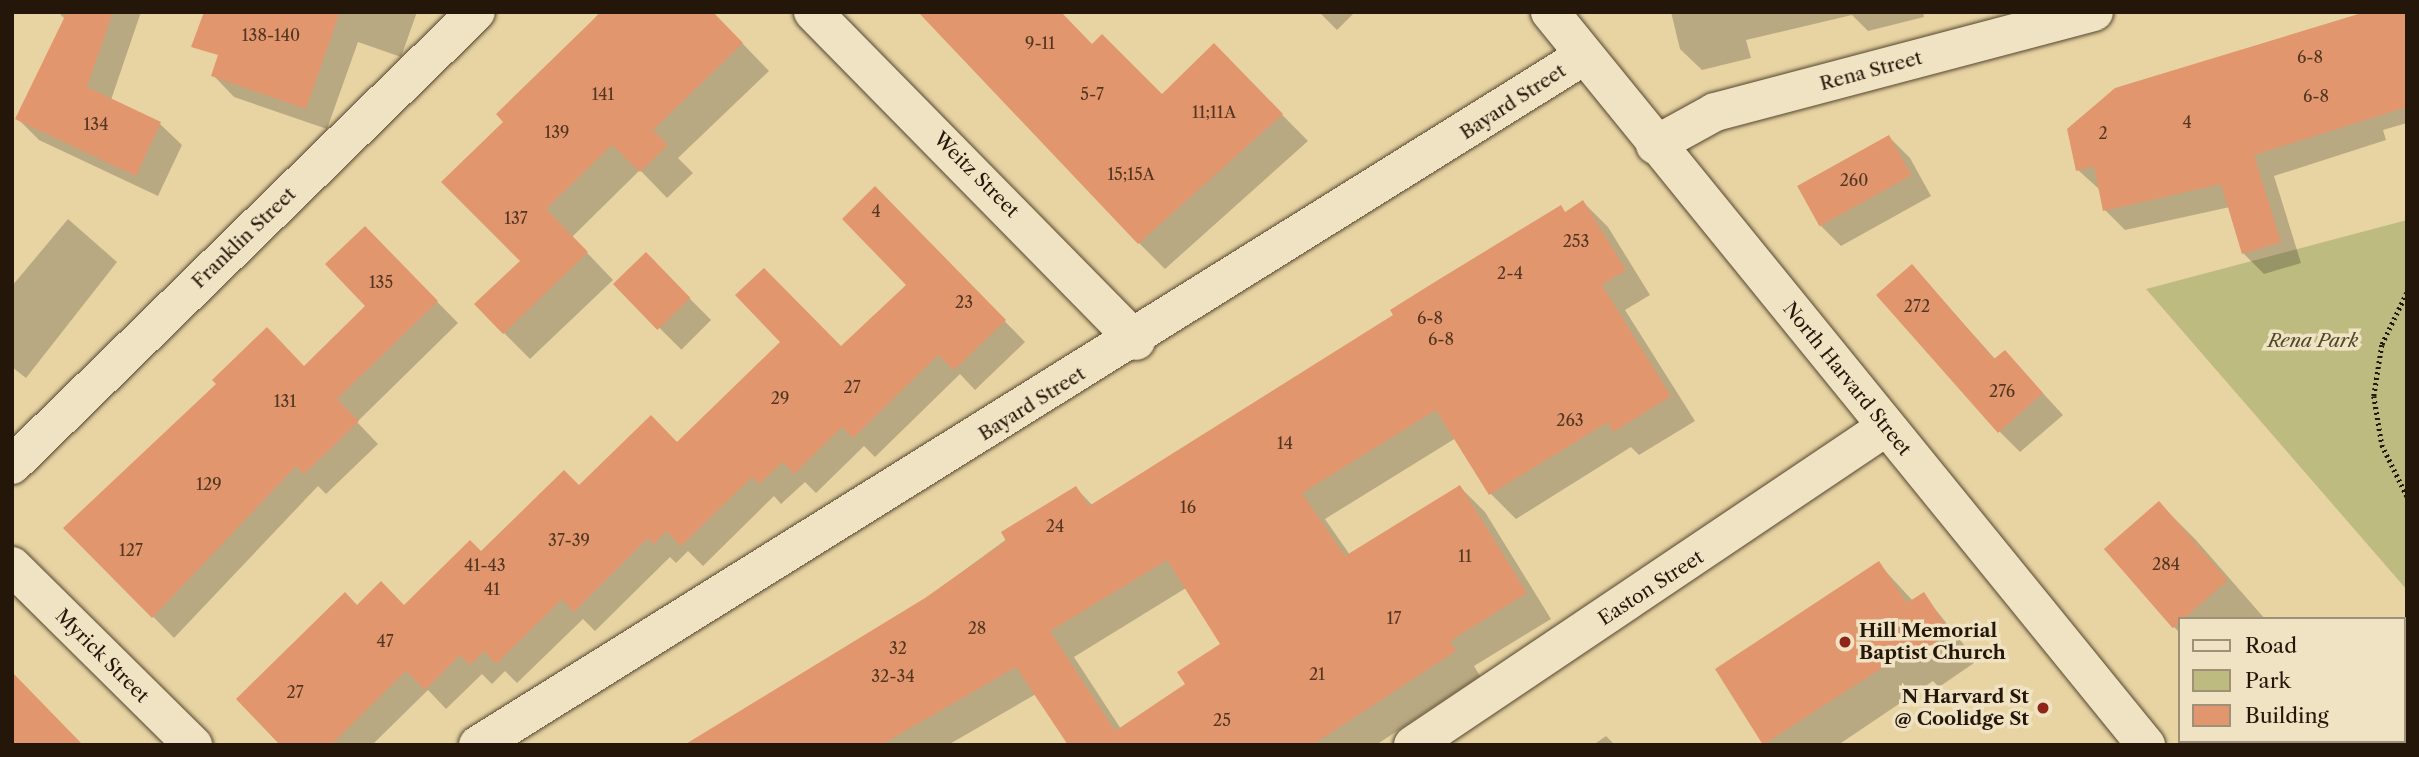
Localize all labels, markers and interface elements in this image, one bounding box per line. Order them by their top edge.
house number: 138-140 [242,25,300,45]
house number: 9-11 [1025,33,1055,53]
street label: Rena Street [1817,46,1925,96]
house number: 6-8 [2297,47,2323,67]
street label: Bayard Street [1456,59,1570,145]
house number: 141 [592,84,614,104]
house number: 5-7 [1080,84,1104,104]
house number: 6-8 [2303,86,2329,106]
house number: 11;11A [1192,102,1236,122]
house number: 4 [2182,112,2192,132]
house number: 134 [84,114,108,134]
house number: 139 [545,122,569,142]
house number: 2 [2098,123,2108,143]
street label: Weitz Street [929,128,1023,222]
house number: 15;15A [1107,164,1155,184]
house number: 260 [1840,170,1868,190]
street label: Franklin Street [187,183,301,293]
house number: 4 [871,201,881,221]
house number: 137 [504,208,528,228]
house number: 253 [1563,231,1589,251]
house number: 2-4 [1497,263,1523,283]
house number: 135 [369,272,393,292]
house number: 23 [955,292,973,312]
house number: 272 [1904,296,1930,316]
street label: North Harvard Street [1778,298,1916,460]
house number: 6-8 [1417,308,1443,328]
house number: 6-8 [1428,329,1454,349]
park label: Rena Park [2268,330,2358,352]
street label: Bayard Street [975,362,1089,446]
house number: 27 [843,377,861,397]
house number: 276 [1989,381,2015,401]
house number: 29 [771,388,789,408]
house number: 131 [274,391,296,411]
house number: 263 [1556,410,1584,430]
house number: 14 [1277,433,1293,453]
house number: 129 [196,474,222,494]
house number: 16 [1180,497,1196,517]
house number: 24 [1046,516,1064,536]
house number: 37-39 [548,530,590,550]
house number: 127 [119,540,143,560]
house number: 11 [1458,546,1472,566]
street label: Easton Street [1594,546,1708,630]
house number: 284 [2152,554,2180,574]
house number: 41-43 [464,555,506,575]
house number: 41 [484,579,500,599]
street label: Myrick Street [50,604,154,708]
house number: 17 [1387,608,1401,628]
legend [2178,617,2405,743]
house number: 28 [968,618,986,638]
place label: Hill Memorial Baptist Church [1859,620,2006,664]
house number: 47 [376,631,394,651]
text: Road [2245,633,2297,658]
marker: Hill Memorial Baptist Church [1837,634,1853,650]
house number: 32 [889,638,907,658]
house number: 21 [1309,664,1325,684]
house number: 32-34 [871,666,915,686]
text: Park [2245,668,2291,693]
house number: 27 [286,682,304,702]
place label: N Harvard St @ Coolidge St [1895,686,2029,730]
marker: N Harvard St @ Coolidge St [2035,700,2051,716]
text: Building [2245,703,2329,728]
house number: 25 [1213,710,1231,730]

